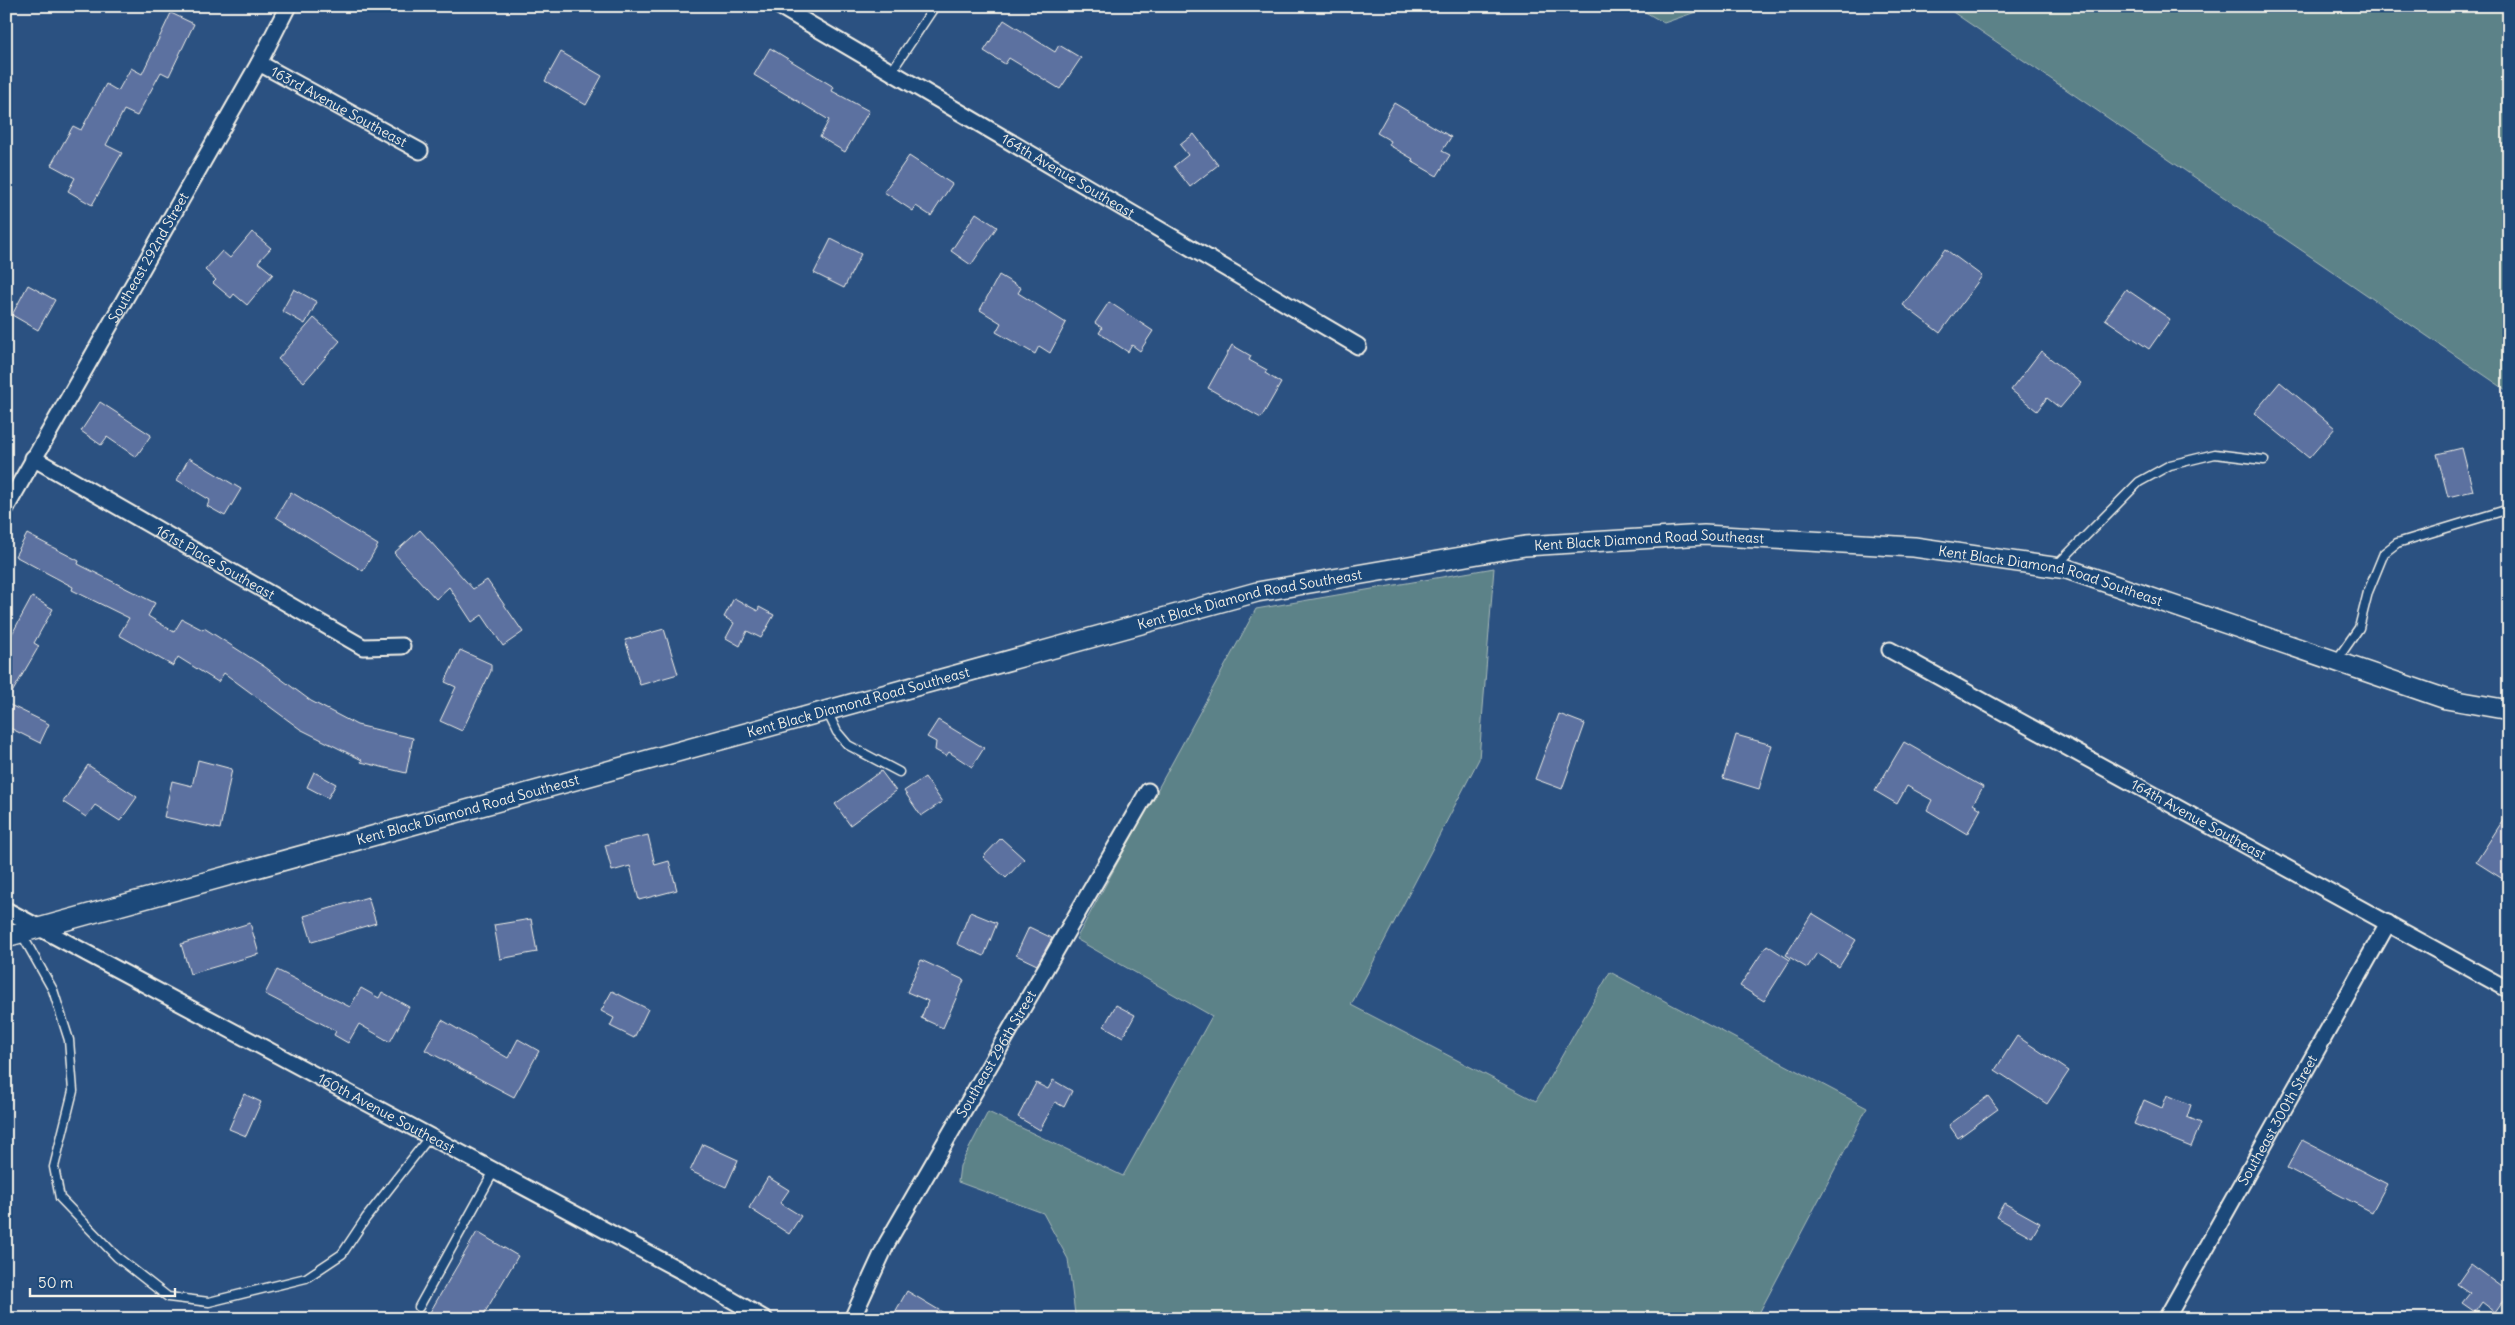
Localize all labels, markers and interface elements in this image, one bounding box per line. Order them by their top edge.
street label: 163rd Avenue Southeast [268,62,410,151]
street label: 164th Avenue Southeast [998,130,1138,222]
street label: Southeast 292nd Street [104,189,193,326]
street label: 161st Place Southeast [153,521,278,604]
street label: Kent Black Diamond Road Southeast [1534,526,1765,554]
street label: Kent Black Diamond Road Southeast [1937,542,2165,610]
street label: Kent Black Diamond Road Southeast [1135,565,1364,634]
street label: Kent Black Diamond Road Southeast [745,663,972,741]
street label: Kent Black Diamond Road Southeast [354,770,581,849]
street label: 164th Avenue Southeast [2128,775,2269,864]
street label: Southeast 296th Street [952,987,1040,1121]
street label: Southeast 300th Street [2234,1052,2321,1188]
street label: 160th Avenue Southeast [315,1069,458,1157]
scale bar [30,1265,175,1297]
text: 50 m [38,1273,73,1292]

